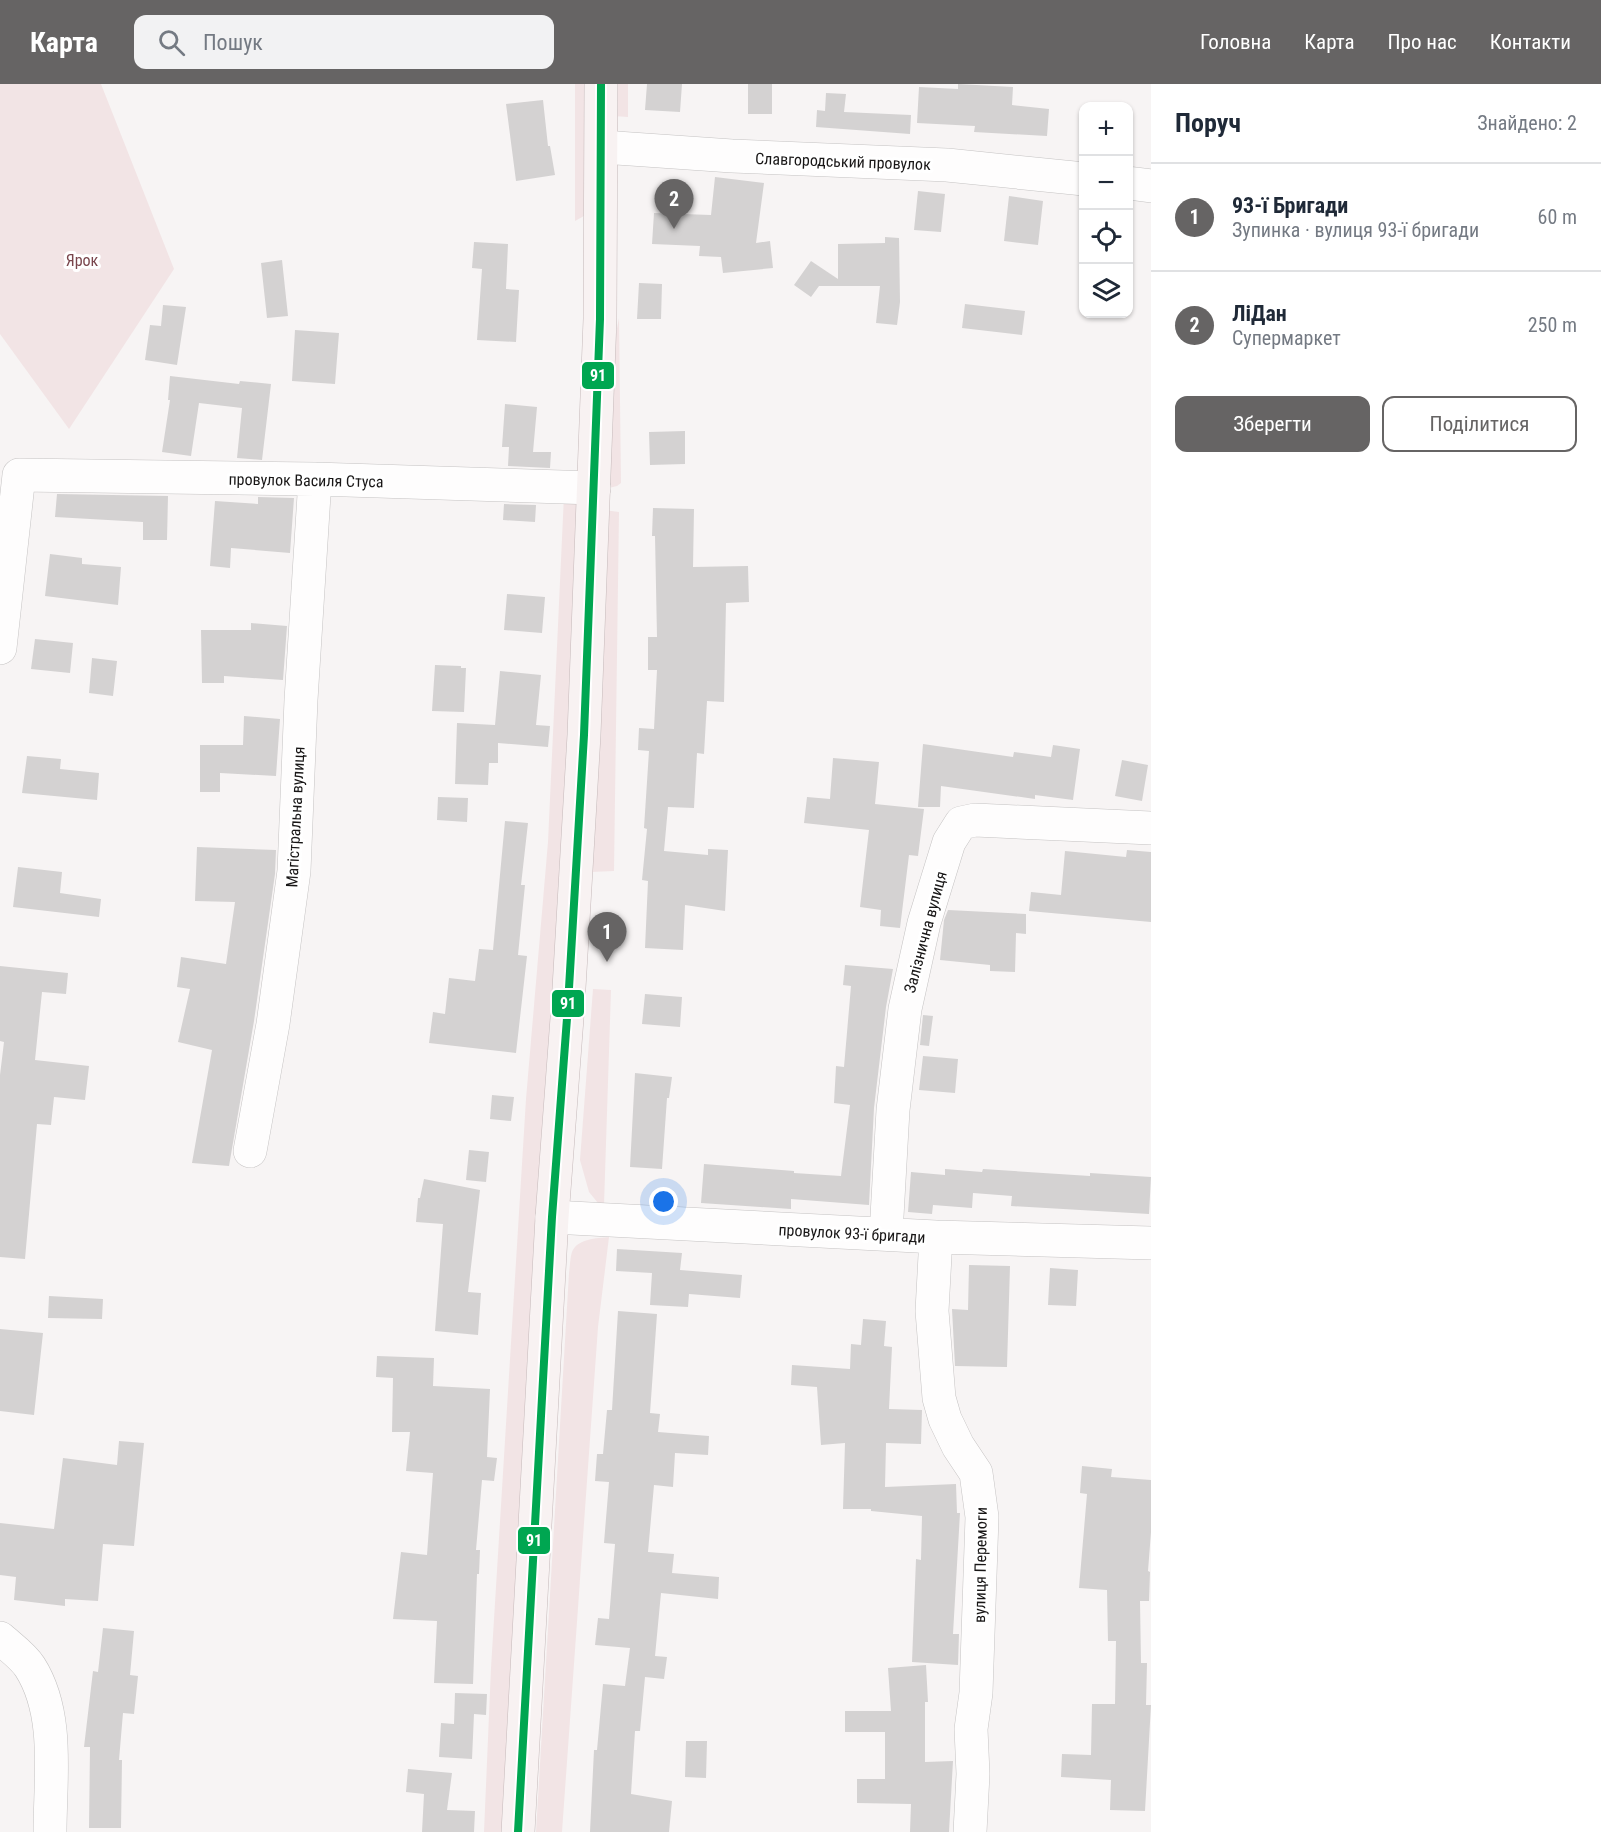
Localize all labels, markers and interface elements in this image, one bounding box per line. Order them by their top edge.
search box [134,15,554,69]
text: Карта [30,26,98,59]
icon: search [155,26,188,59]
text: Пошук [203,30,263,55]
text: Головна [1200,30,1271,54]
text: Карта [1304,30,1355,54]
text: Про нас [1388,30,1457,54]
text: Контакти [1490,30,1571,54]
map controls [1079,102,1133,318]
button: + [1079,102,1133,156]
text: Поруч [1175,108,1241,138]
text: Знайдено: 2 [1477,111,1577,135]
street label: Славгородський провулок [755,149,931,174]
button: − [1079,156,1133,210]
pin: 2 [654,180,694,229]
text: 93-ї Бригади [1232,193,1348,218]
text: 1 [1189,205,1200,229]
text: 60 m [1538,205,1577,229]
button: locate [1079,210,1133,264]
text: Зупинка · вулиця 93-ї бригади [1232,218,1479,242]
park label: Ярок [66,251,99,270]
button: layers [1079,264,1133,318]
text: ЛіДан [1232,301,1287,326]
text: 2 [1189,313,1200,337]
text: 250 m [1528,313,1577,337]
text: Супермаркет [1232,326,1341,350]
line badge: 91 [581,361,615,390]
text: 91 [590,366,606,385]
button: Зберегти [1175,396,1370,452]
button: Поділитися [1382,396,1577,452]
street label: провулок Василя Стуса [228,470,384,491]
street label: Магістральна вулиця [282,746,309,888]
street label: Залізнична вулиця [900,869,951,995]
pin: 1 [588,912,626,962]
line badge: 91 [551,989,585,1018]
text: 91 [560,994,576,1013]
your location [649,1187,678,1216]
street label: провулок 93-ї бригади [778,1220,926,1247]
street label: вулиця Перемоги [970,1507,991,1623]
line badge: 91 [517,1526,551,1555]
text: 91 [526,1531,542,1550]

